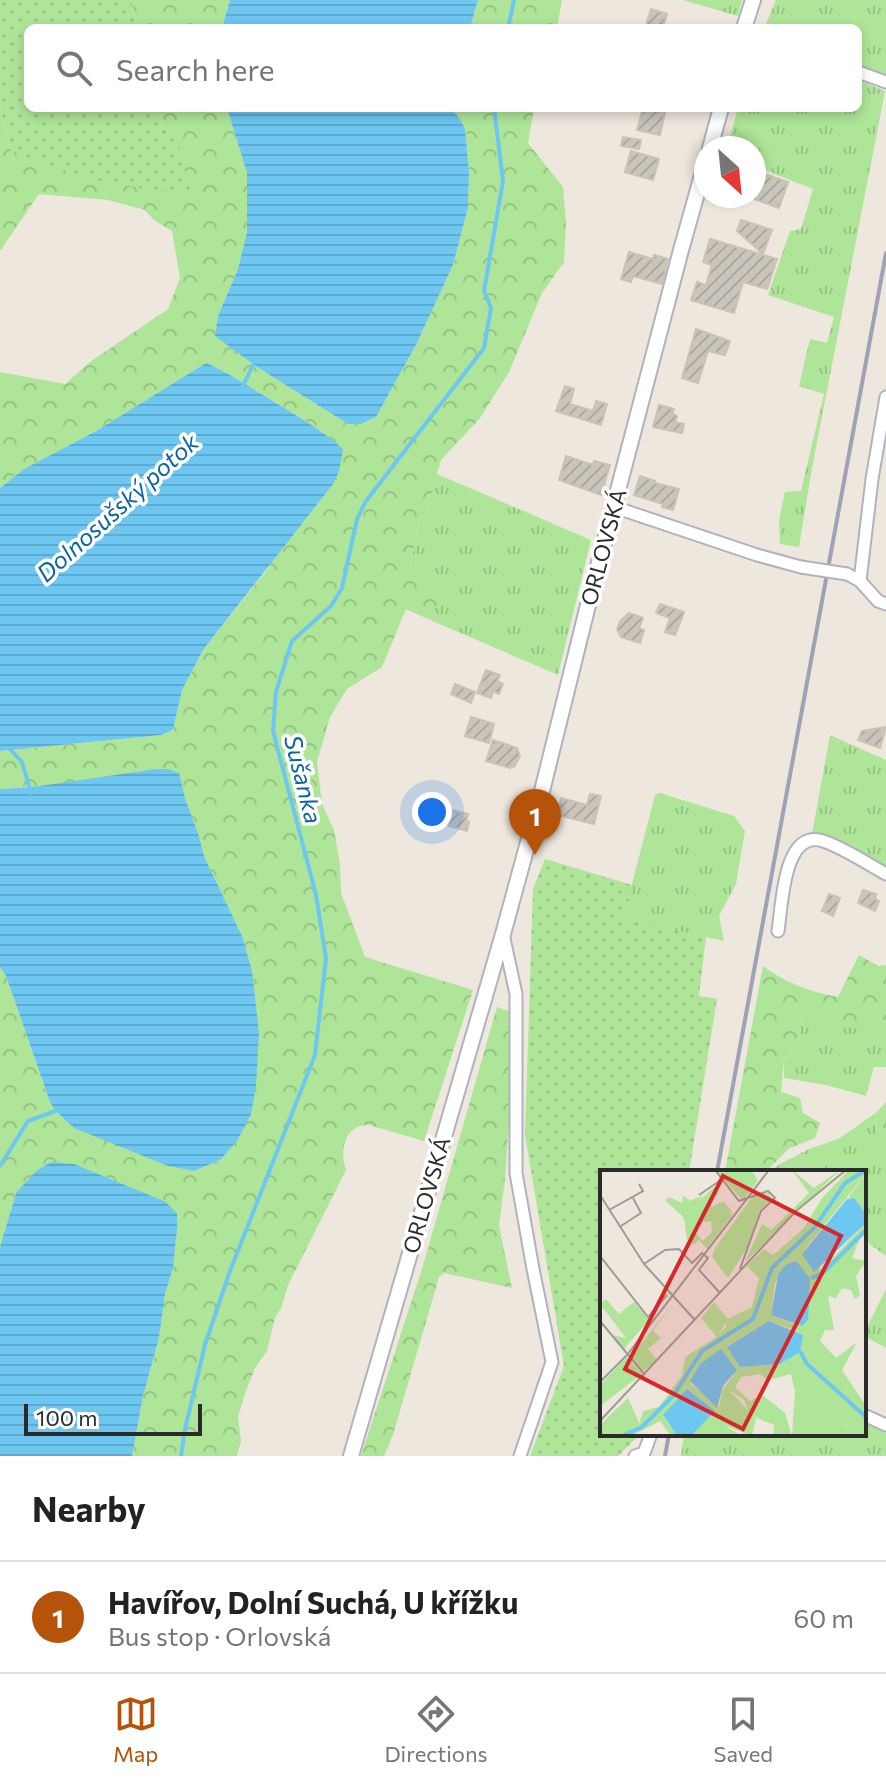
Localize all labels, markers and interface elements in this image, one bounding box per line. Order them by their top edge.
search box [24,24,862,112]
icon: search [52,46,96,90]
text: Search here [116,50,275,87]
north arrow [694,136,766,208]
water label: Dolnosušský potok [30,426,204,587]
street label: ORLOVSKÁ [574,486,632,608]
water label: Sušanka [279,732,329,826]
pin: 1 [509,789,561,855]
your location [412,792,452,832]
street label: ORLOVSKÁ [396,1134,456,1256]
inset map [600,1170,866,1436]
scale bar [24,1400,202,1436]
text: 100 m [36,1404,98,1431]
text: Nearby [32,1487,146,1529]
text: Havířov, Dolní Suchá, U křížku [108,1583,518,1620]
text: 1 [52,1602,64,1633]
text: 60 m [794,1602,854,1633]
text: Bus stop · Orlovská [108,1620,331,1651]
tab: Map [113,1692,158,1767]
tab: Directions [384,1692,488,1767]
tab: Saved [714,1692,773,1767]

